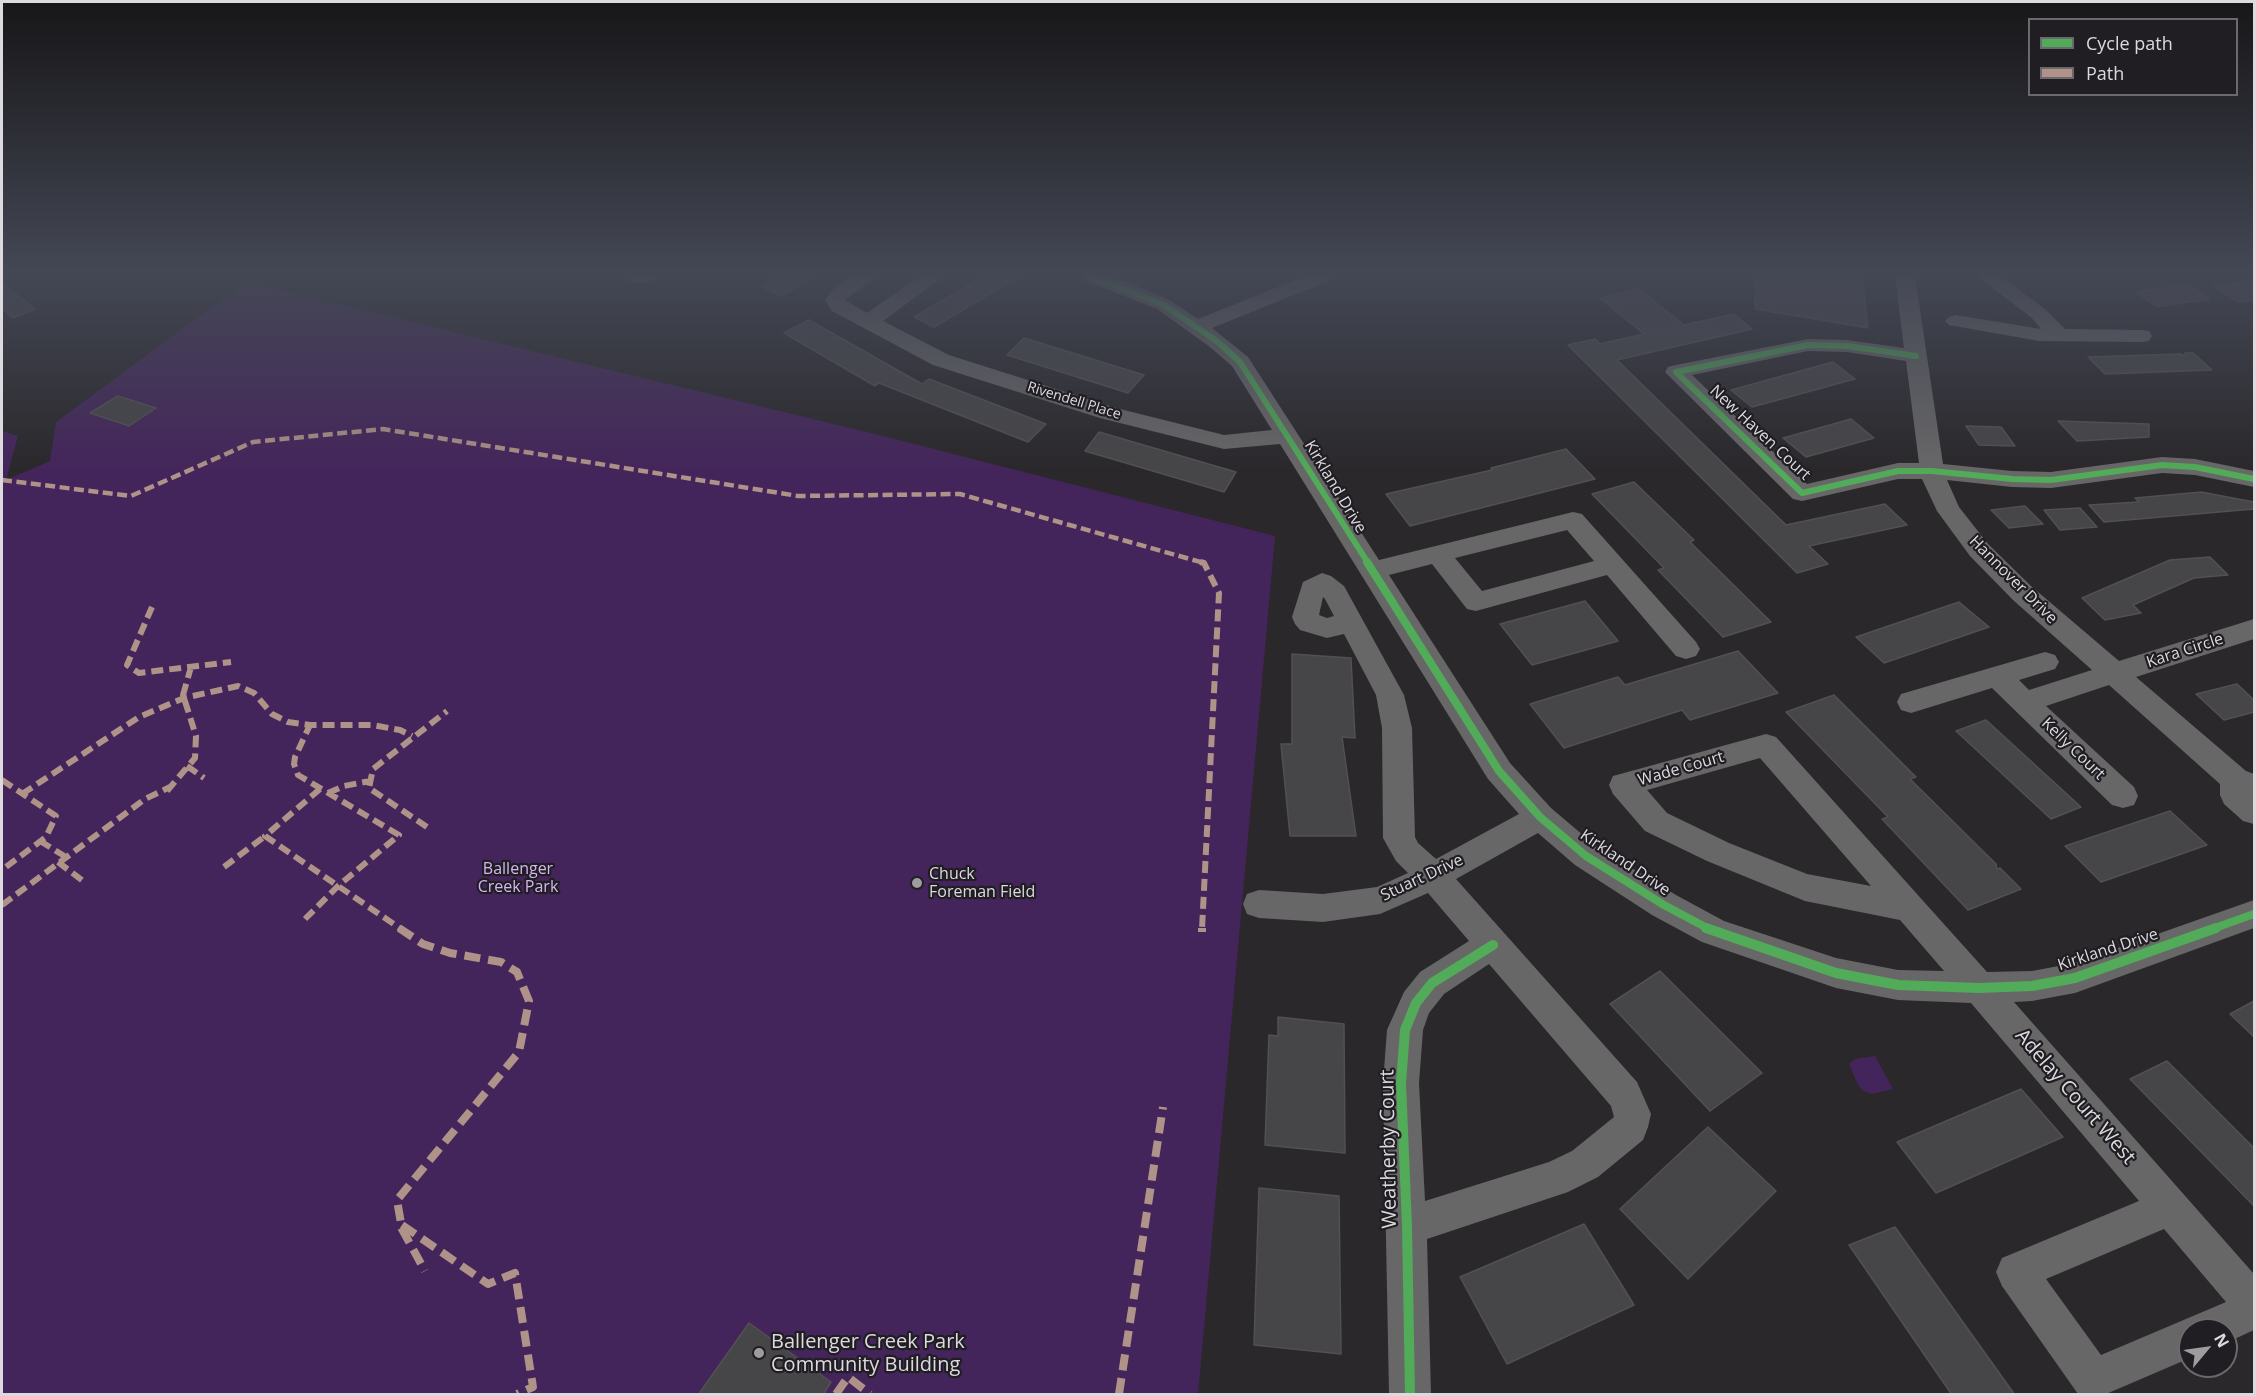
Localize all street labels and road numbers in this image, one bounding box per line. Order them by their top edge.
street label: Rivendell Place [1025,379,1123,423]
street label: New Haven Court [1706,381,1814,485]
street label: Kirkland Drive [1300,437,1370,537]
street label: Hannover Drive [1965,532,2061,628]
street label: Kara Circle [2144,630,2226,672]
street label: Kelly Court [2037,714,2109,784]
street label: Wade Court [1636,748,1726,790]
street label: Kirkland Drive [1576,826,1674,900]
street label: Stuart Drive [1378,851,1466,905]
street label: Kirkland Drive [2055,925,2161,975]
street label: Adelay Court West [2010,1025,2140,1169]
street label: Weatherby Court [1376,1069,1402,1229]

